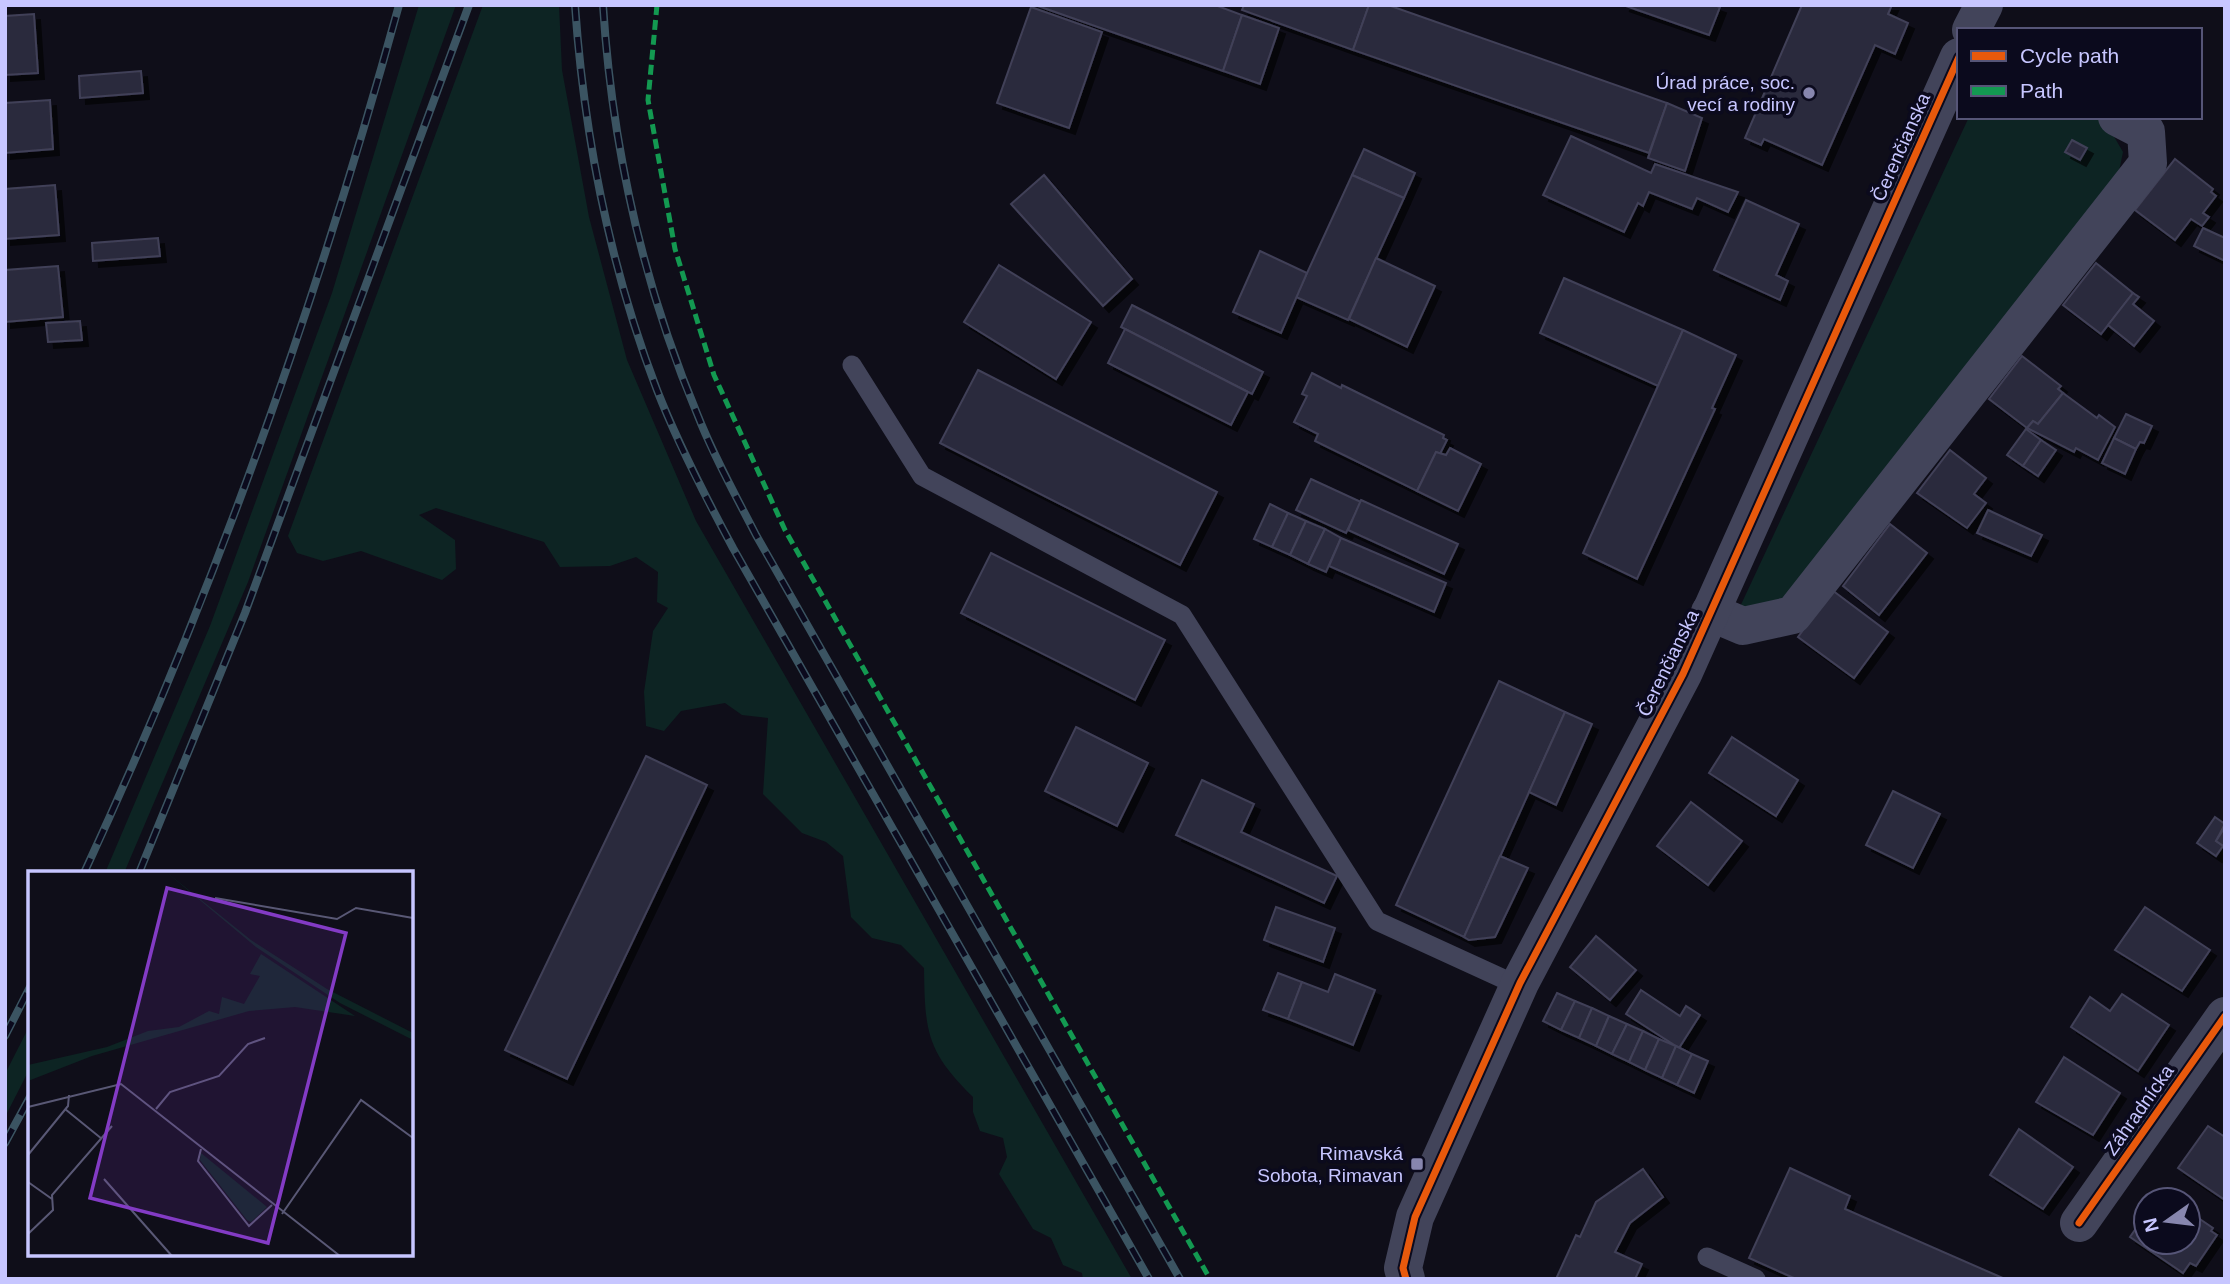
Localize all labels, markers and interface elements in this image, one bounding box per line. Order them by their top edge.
legend [1957,28,2202,119]
text: Cycle path [2020,44,2119,67]
place label: Úrad práce, soc. vecí a rodiny [1656,72,1795,115]
text: Path [2020,79,2063,102]
marker: Úrad práce, soc. vecí a rodiny [1801,85,1817,101]
street label: Čerenčianska [1868,89,1934,204]
street label: Čerenčianska [1633,606,1703,720]
inset map [28,871,413,1256]
street label: Záhradnícka [2100,1060,2178,1159]
place label: Rimavská Sobota, Rimavan [1257,1143,1403,1186]
marker: Rimavská Sobota, Rimavan [1409,1156,1425,1172]
north arrow [2132,1186,2202,1256]
text: N [2139,1216,2163,1234]

